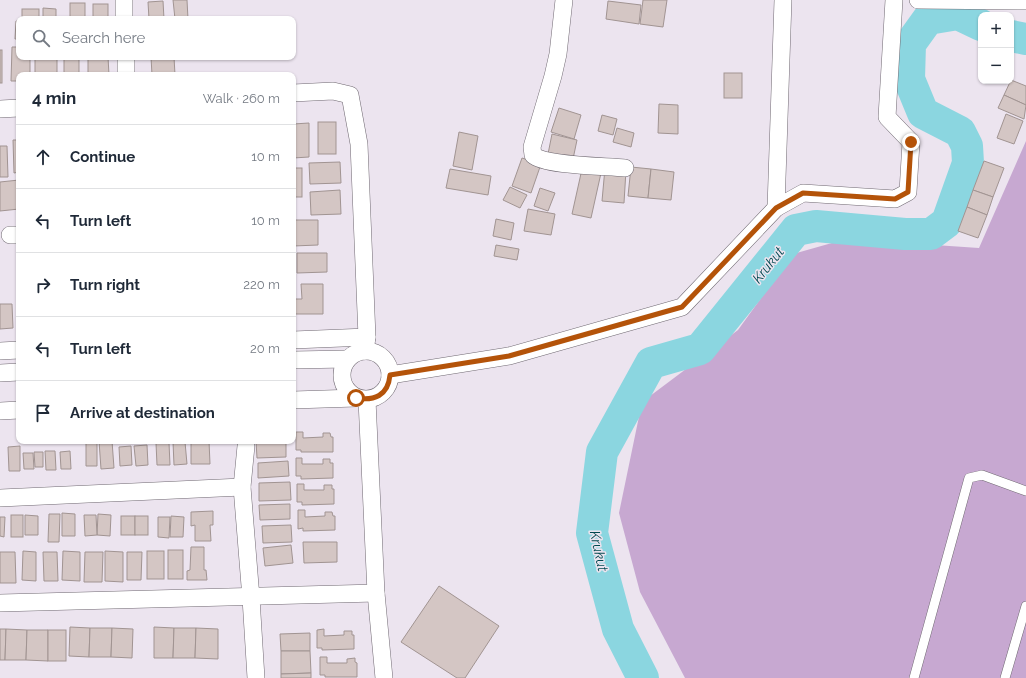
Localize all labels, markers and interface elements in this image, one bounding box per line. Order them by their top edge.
map controls [978,12,1014,84]
button: + [978,12,1014,48]
search box [16,16,296,60]
icon: search [30,27,52,49]
text: Search here [62,29,145,47]
button: − [978,48,1014,84]
text: 4 min [32,88,76,108]
text: Walk · 260 m [203,91,280,106]
route end [902,133,920,151]
icon: ahead [32,146,54,168]
text: Continue [70,148,135,166]
text: 10 m [251,149,280,164]
icon: left [32,210,54,232]
text: Turn left [70,212,131,230]
text: 10 m [251,213,280,228]
water label: Krukut [749,244,788,286]
icon: right [32,274,54,296]
text: Turn right [70,276,140,294]
text: 220 m [243,277,280,292]
icon: left [32,338,54,360]
text: Turn left [70,340,131,358]
text: 20 m [250,341,280,356]
route start [347,389,365,407]
icon: arrive [32,402,54,424]
text: Arrive at destination [70,404,215,422]
water label: Krukut [587,529,611,573]

